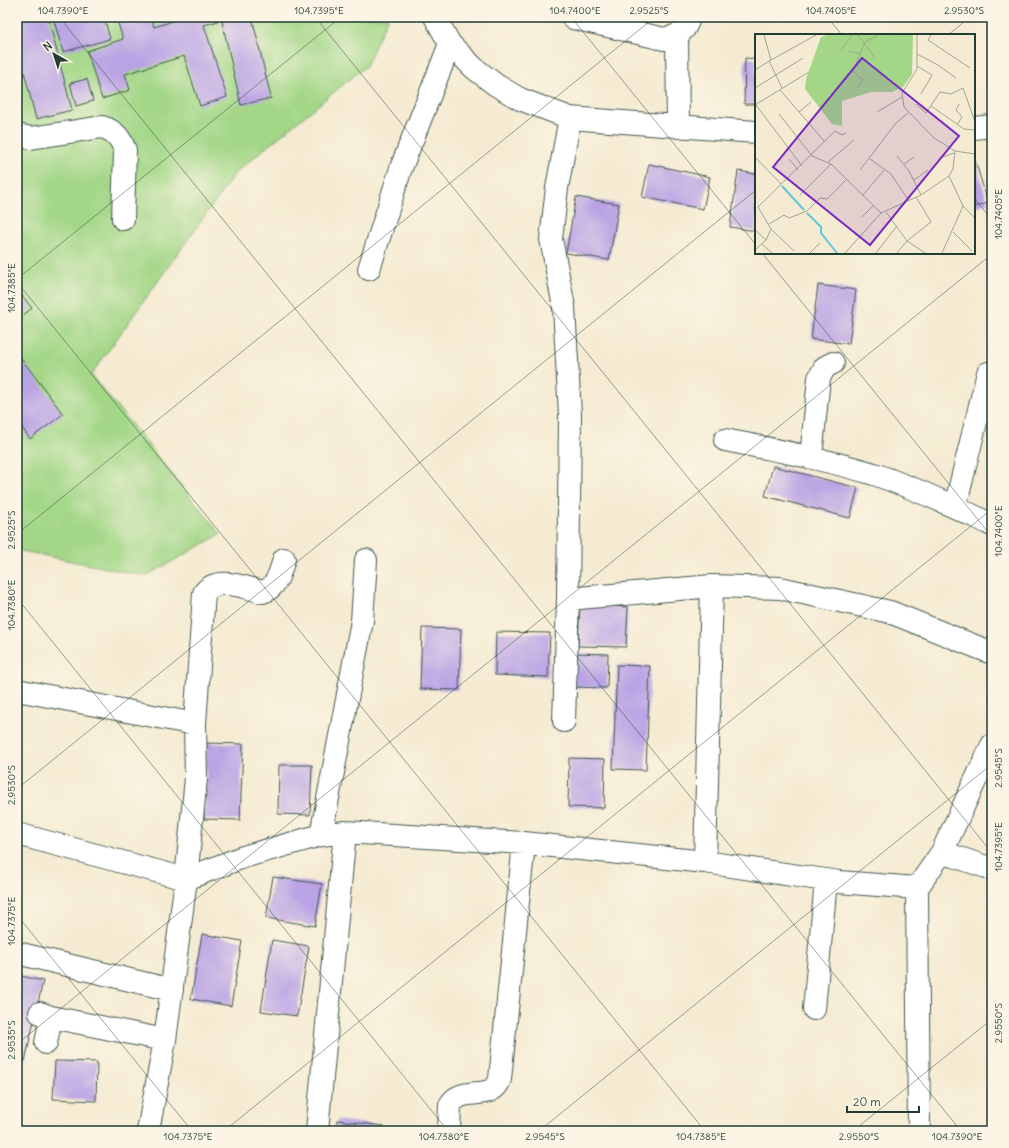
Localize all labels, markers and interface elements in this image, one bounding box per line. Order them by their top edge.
text: 104.7390°E [38,4,88,17]
text: 104.7395°E [294,4,344,17]
text: 104.7400°E [549,4,601,17]
text: 2.9525°S [629,4,669,17]
text: 104.7405°E [806,4,856,17]
text: 2.9530°S [944,4,985,17]
north arrow [34,34,74,74]
inset map [755,34,975,254]
text: N [40,38,55,54]
text: 104.7405°E [992,189,1005,239]
text: 104.7385°E [5,263,18,313]
text: 104.7400°E [992,505,1005,557]
text: 2.9525°S [5,510,18,550]
text: 104.7380°E [5,580,18,630]
text: 2.9545°S [992,748,1005,788]
text: 2.9530°S [5,764,18,805]
text: 104.7395°E [992,822,1005,872]
text: 104.7375°E [5,896,18,945]
text: 2.9550°S [992,1002,1005,1043]
text: 2.9535°S [5,1020,18,1060]
scale bar [847,1088,919,1114]
text: 20 m [853,1094,881,1109]
text: 104.7375°E [164,1130,213,1143]
text: 104.7380°E [419,1130,469,1143]
text: 2.9545°S [525,1130,565,1143]
text: 104.7385°E [676,1130,726,1143]
text: 2.9550°S [839,1130,880,1143]
text: 104.7390°E [932,1130,982,1143]

